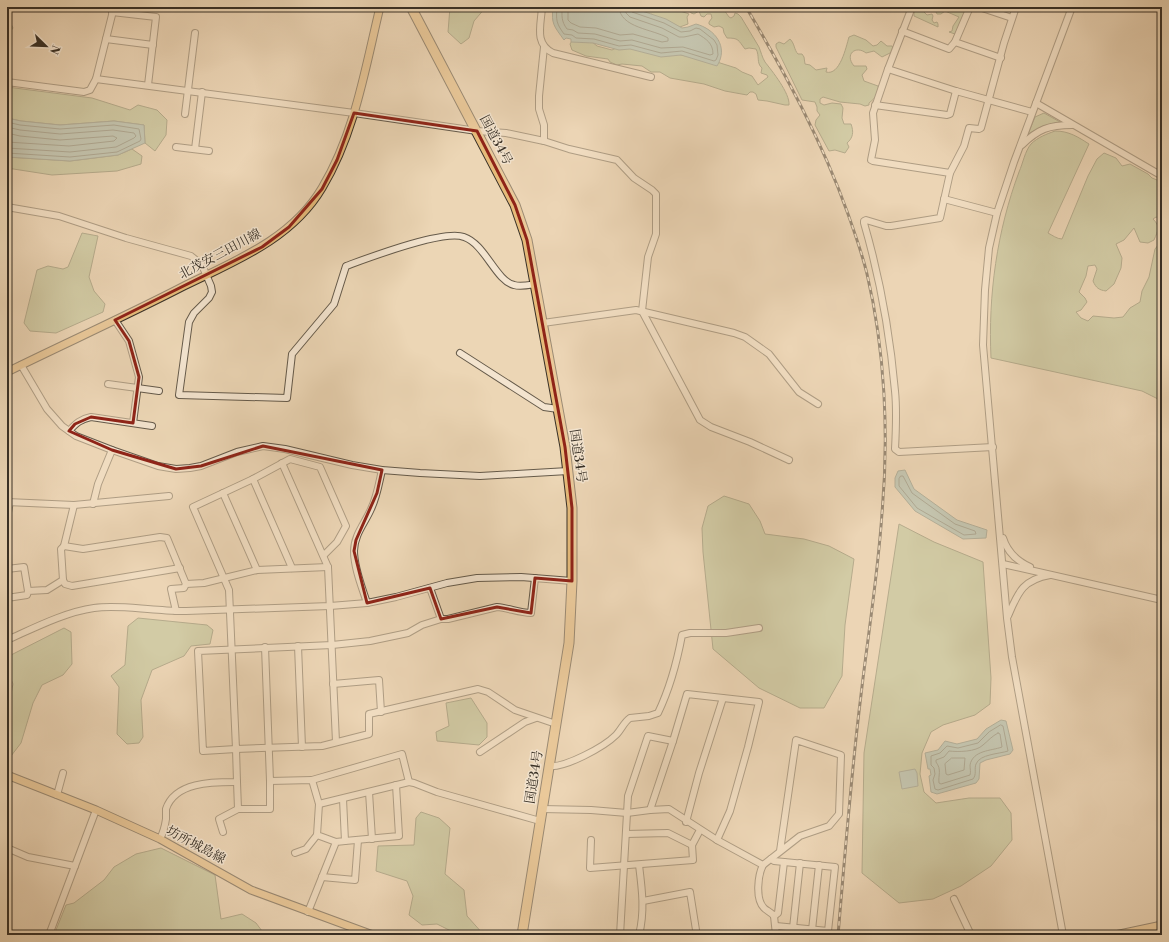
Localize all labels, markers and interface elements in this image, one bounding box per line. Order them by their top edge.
north arrow [26,26,66,66]
text: N [46,43,62,57]
street label: 国道34号 [476,112,516,168]
street label: 北茂安三田川線 [176,226,264,282]
street label: 国道34号 [566,428,590,484]
street label: 国道34号 [522,749,546,805]
street label: 坊所城島線 [164,823,228,867]

